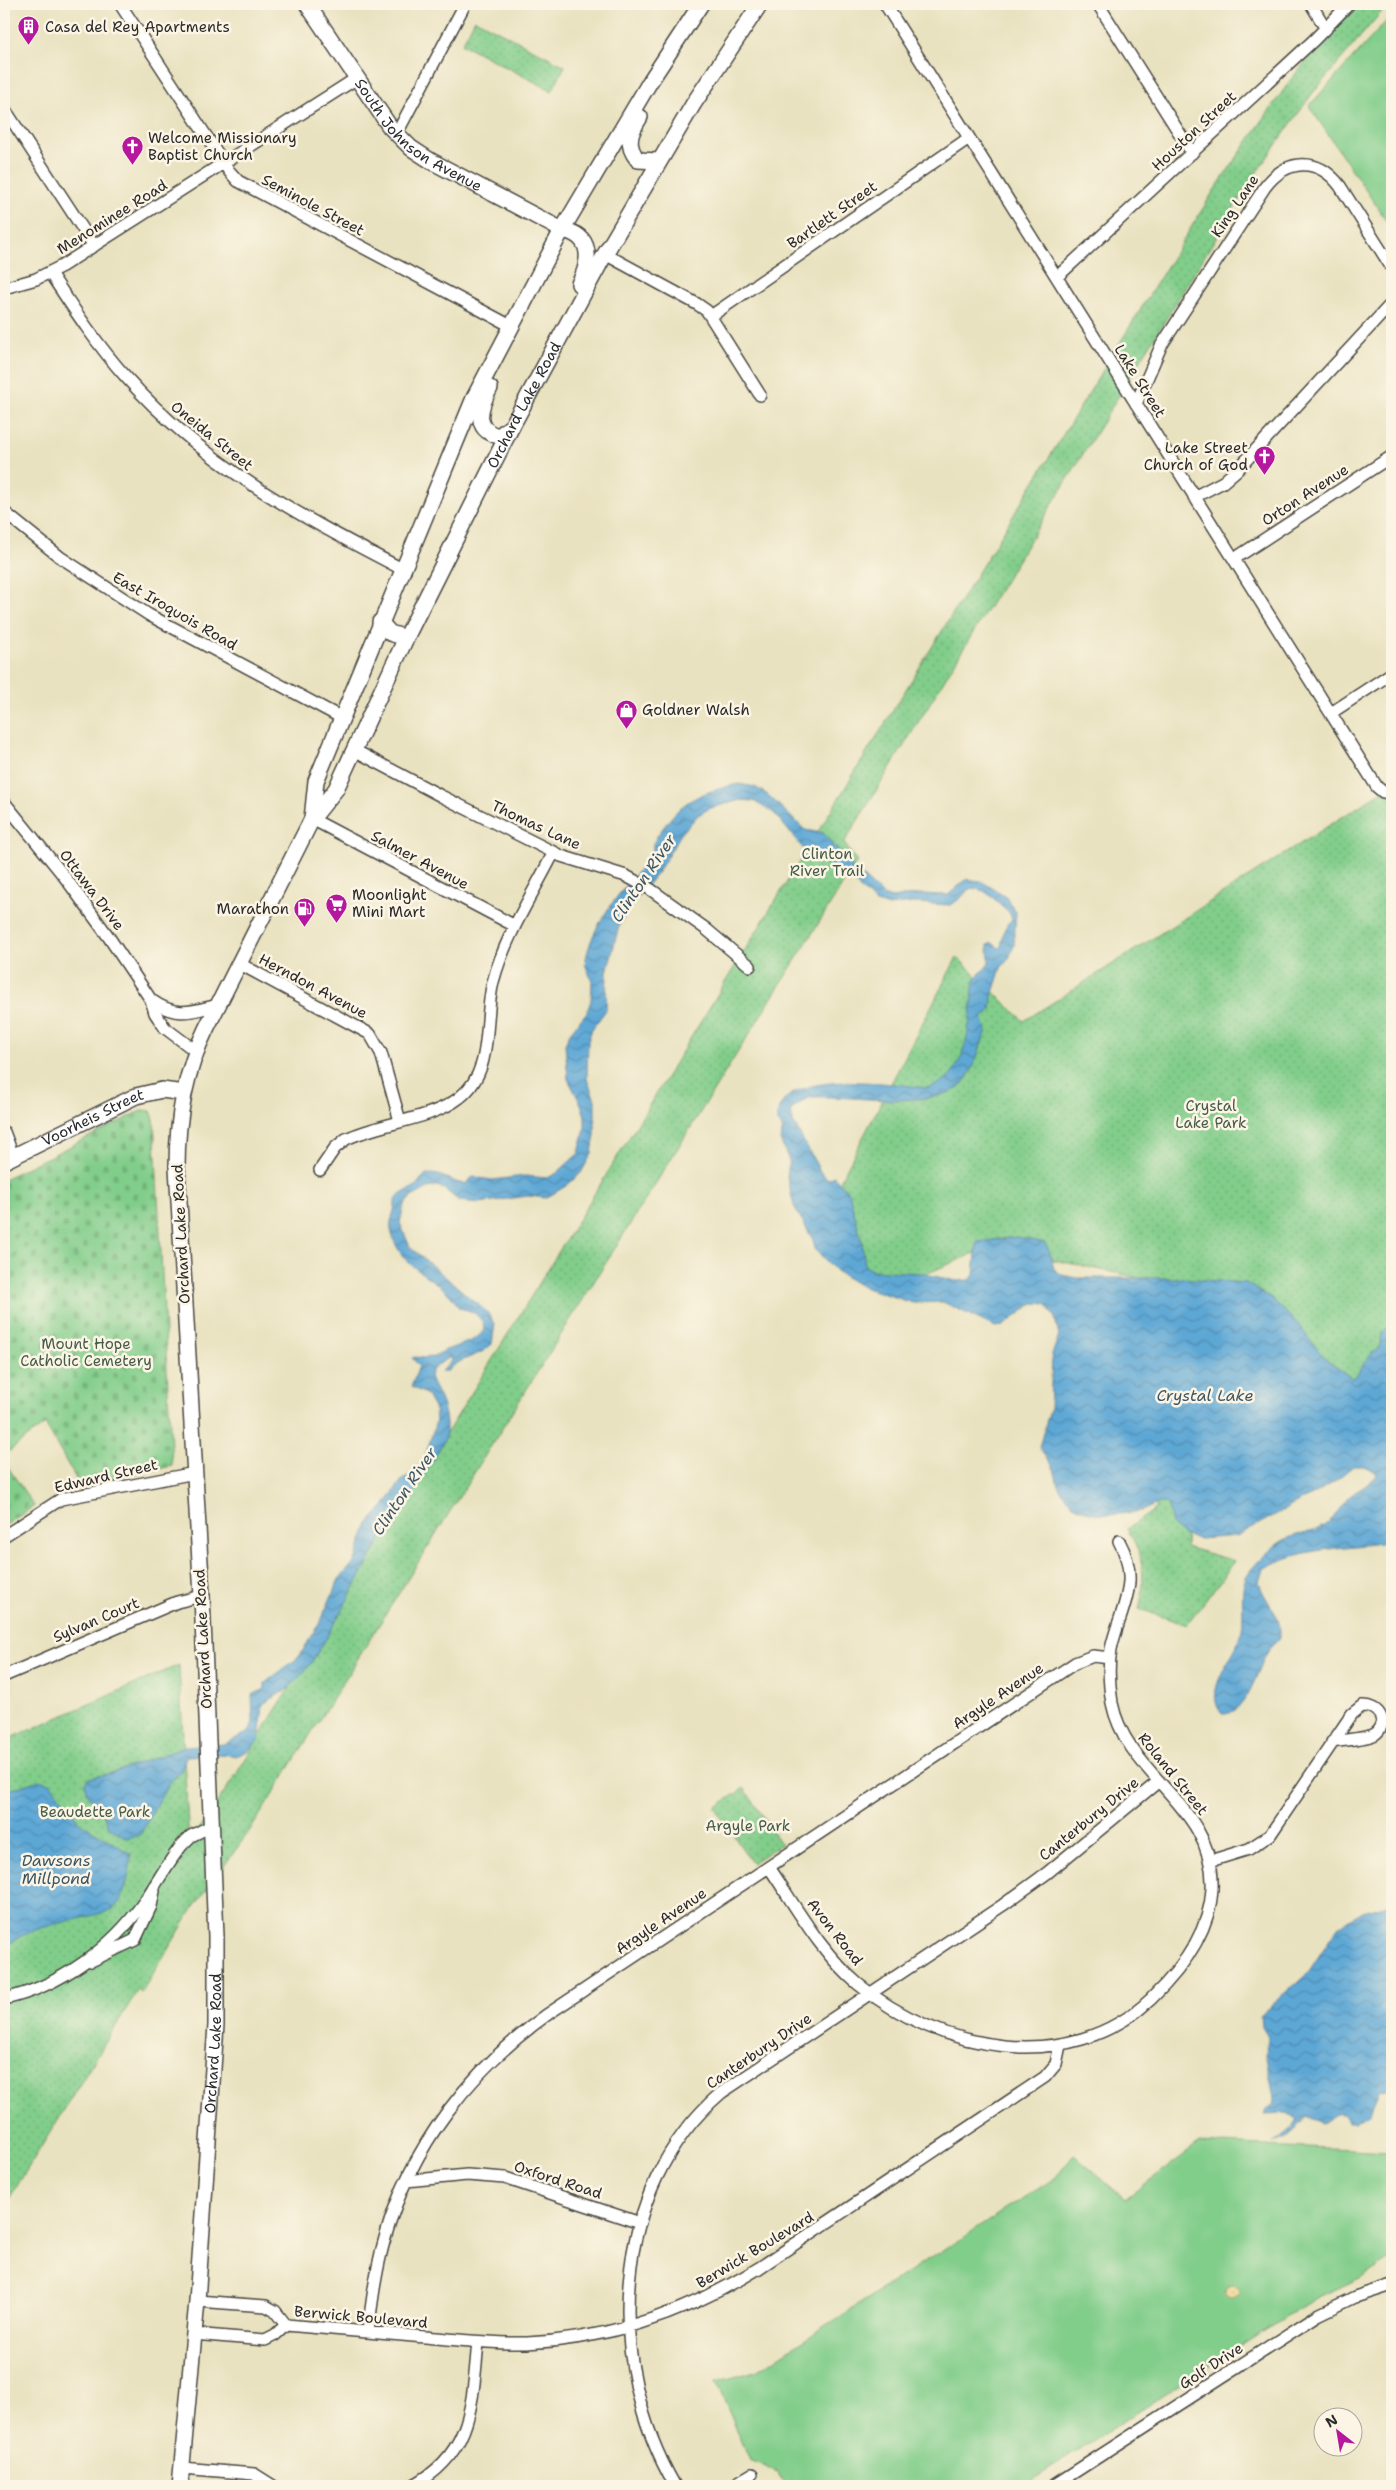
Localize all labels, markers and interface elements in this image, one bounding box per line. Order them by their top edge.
building icon: Casa del Rey Apartments [17,15,41,46]
place label: Casa del Rey Apartments [45,17,230,37]
street label: South Johnson Avenue [350,75,485,196]
street label: Houston Street [1147,86,1241,176]
place label: Welcome Missionary Baptist Church [148,128,297,165]
church icon: Welcome Missionary Baptist Church [120,135,144,166]
street label: Seminole Street [258,170,368,240]
street label: King Lane [1207,171,1263,241]
street label: Menominee Road [53,175,171,259]
street label: Bartlett Street [783,177,881,253]
street label: Orchard Lake Road [482,338,566,472]
street label: Lake Street [1109,340,1171,422]
street label: Oneida Street [167,397,257,475]
place label: Lake Street Church of God [1144,438,1248,475]
church icon: Lake Street Church of God [1252,445,1276,476]
street label: Orton Avenue [1258,459,1352,531]
street label: East Iroquois Road [109,567,241,655]
shop icon: Goldner Walsh [614,698,638,729]
place label: Goldner Walsh [642,700,750,720]
street label: Thomas Lane [488,796,584,854]
street label: Salmer Avenue [368,826,472,894]
water label: Clinton River [606,830,681,926]
park label: Clinton River Trail [790,844,865,881]
street label: Ottawa Drive [55,846,129,934]
place label: Moonlight Mini Mart [352,885,427,922]
supermarket icon: Moonlight Mini Mart [324,892,348,923]
fuel station icon: Marathon [293,897,317,928]
place label: Marathon [217,899,289,919]
street label: Herndon Avenue [255,949,371,1023]
street label: Voorheis Street [38,1085,146,1151]
park label: Crystal Lake Park [1175,1096,1247,1133]
street label: Orchard Lake Road [167,1163,195,1305]
park label: Mount Hope Catholic Cemetery [20,1334,152,1371]
water label: Crystal Lake [1156,1385,1254,1406]
water label: Clinton River [367,1443,442,1539]
street label: Edward Street [52,1454,160,1498]
street label: Orchard Lake Road [189,1568,217,1710]
street label: Sylvan Court [50,1593,142,1647]
street label: Argyle Avenue [949,1658,1047,1734]
street label: Roland Street [1134,1729,1212,1819]
street label: Canterbury Drive [1035,1773,1143,1865]
park label: Beaudette Park [40,1802,150,1822]
park label: Argyle Park [706,1816,791,1836]
water label: Dawsons Millpond [21,1850,91,1889]
street label: Argyle Avenue [612,1883,710,1959]
street label: Avon Road [803,1895,868,1970]
street label: Orchard Lake Road [200,1973,226,2114]
street label: Canterbury Drive [702,2008,816,2094]
street label: Oxford Road [511,2156,605,2204]
street label: Berwick Boulevard [692,2207,818,2293]
street label: Berwick Boulevard [293,2301,429,2333]
street label: Golf Drive [1175,2338,1247,2394]
north arrow [1314,2408,1364,2458]
text: N [1322,2410,1341,2431]

